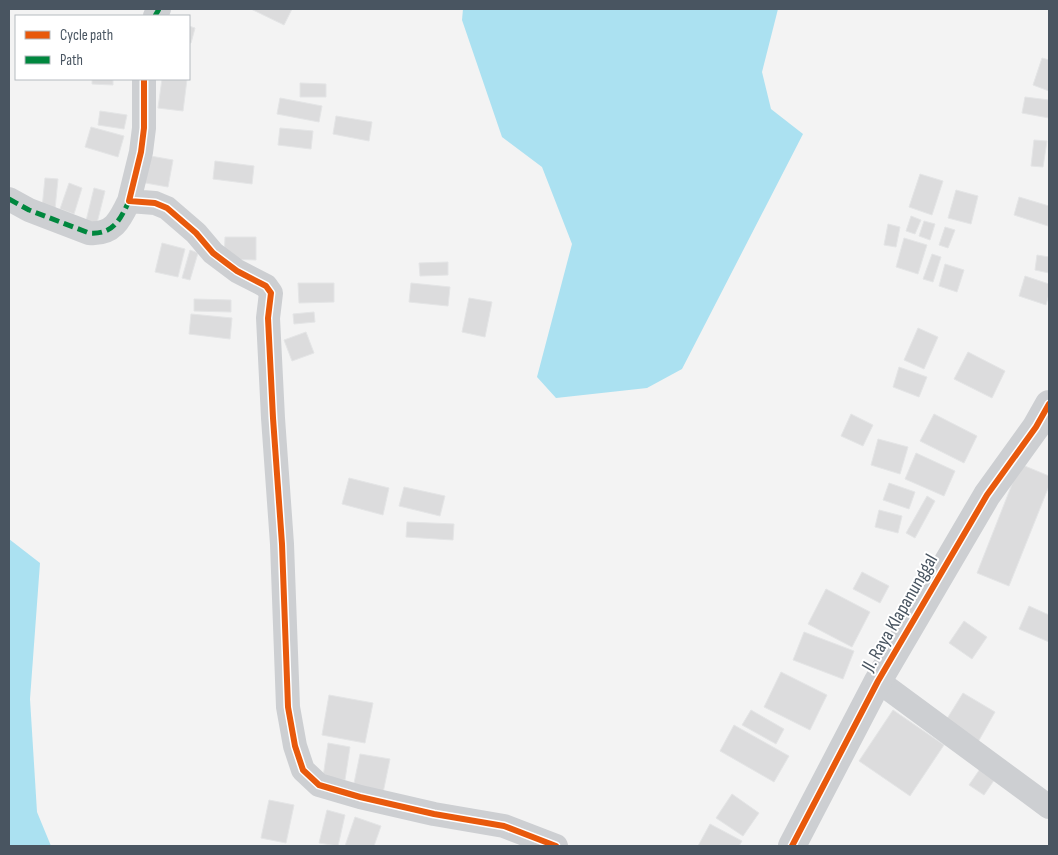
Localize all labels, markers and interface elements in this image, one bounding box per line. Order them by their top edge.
legend [15,15,190,80]
text: Cycle path [60,26,113,45]
text: Path [60,51,83,70]
street label: Jl. Raya Klapanunggal [857,550,943,677]

